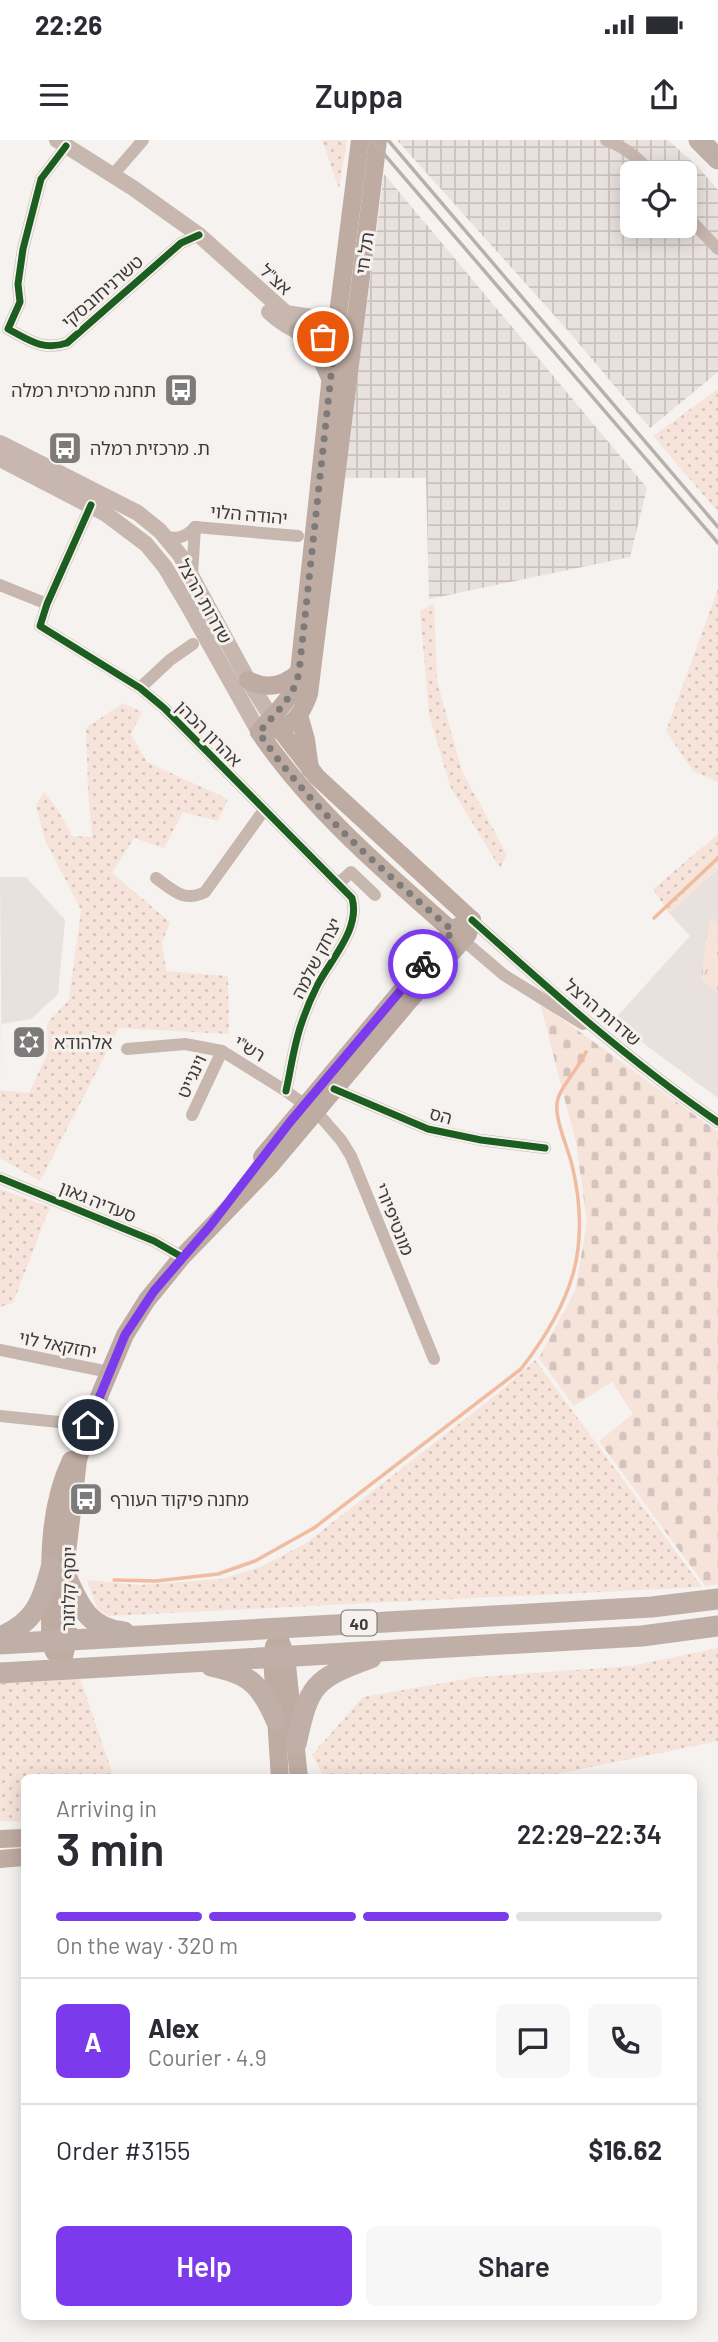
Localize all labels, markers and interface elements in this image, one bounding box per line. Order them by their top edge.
text: 22:26 [35,9,102,40]
icon: menu [35,76,73,114]
text: Zuppa [315,76,403,114]
icon: share [645,76,683,114]
map controls [620,161,697,238]
button: locate [620,161,697,238]
street label: תל חי [350,230,378,276]
street label: טשרניחובסקי [57,250,147,332]
street label: אצ"ל [255,259,297,299]
pin [293,307,353,367]
icon: bag [304,318,342,356]
bus stop icon: תחנה מרכזית רמלה [162,371,200,409]
place label: תחנה מרכזית רמלה [11,379,156,401]
bus stop icon: ת. מרכזית רמלה [46,429,84,467]
place label: ת. מרכזית רמלה [90,437,210,459]
street label: יהודה הלוי [210,500,288,528]
street label: שדרות הרצל [173,555,237,647]
street label: אהרון הכהן [171,695,247,771]
street label: יצחק שלמה [286,914,346,1002]
courier [388,929,458,999]
icon: bike [404,945,442,983]
street label: שדרות הרצל [560,974,646,1050]
synagogue icon: אלהודא [10,1023,48,1061]
street label: רש"י [230,1030,270,1066]
place label: אלהודא [54,1031,113,1053]
street label: וינגייט [171,1051,211,1101]
street label: הס [427,1101,455,1129]
street label: סעדיה גאון [56,1176,140,1226]
street label: מונטיפיורי [371,1180,420,1259]
street label: יחזקאל לוי [17,1326,99,1362]
pin [58,1395,118,1455]
icon: home [69,1406,107,1444]
bus stop icon: מחנה פיקוד העורף [67,1480,105,1518]
place label: מחנה פיקוד העורף [110,1488,249,1510]
street label: יוסף קלוזנר [56,1546,80,1632]
road number: 40 [342,1610,376,1636]
text: Arriving in [56,1794,157,1822]
text: 22:29–22:34 [517,1818,662,1849]
text: 3 min [56,1820,165,1875]
text: On the way · 320 m [56,1931,238,1959]
button: chat [496,2004,570,2078]
button: phone [588,2004,662,2078]
text: Alex [148,2012,199,2043]
text: A [84,2026,102,2057]
text: Courier · 4.9 [148,2043,267,2071]
text: Order #3155 [56,2134,190,2165]
text: $16.62 [588,2134,662,2165]
button: Help [56,2226,352,2306]
button: Share [366,2226,662,2306]

